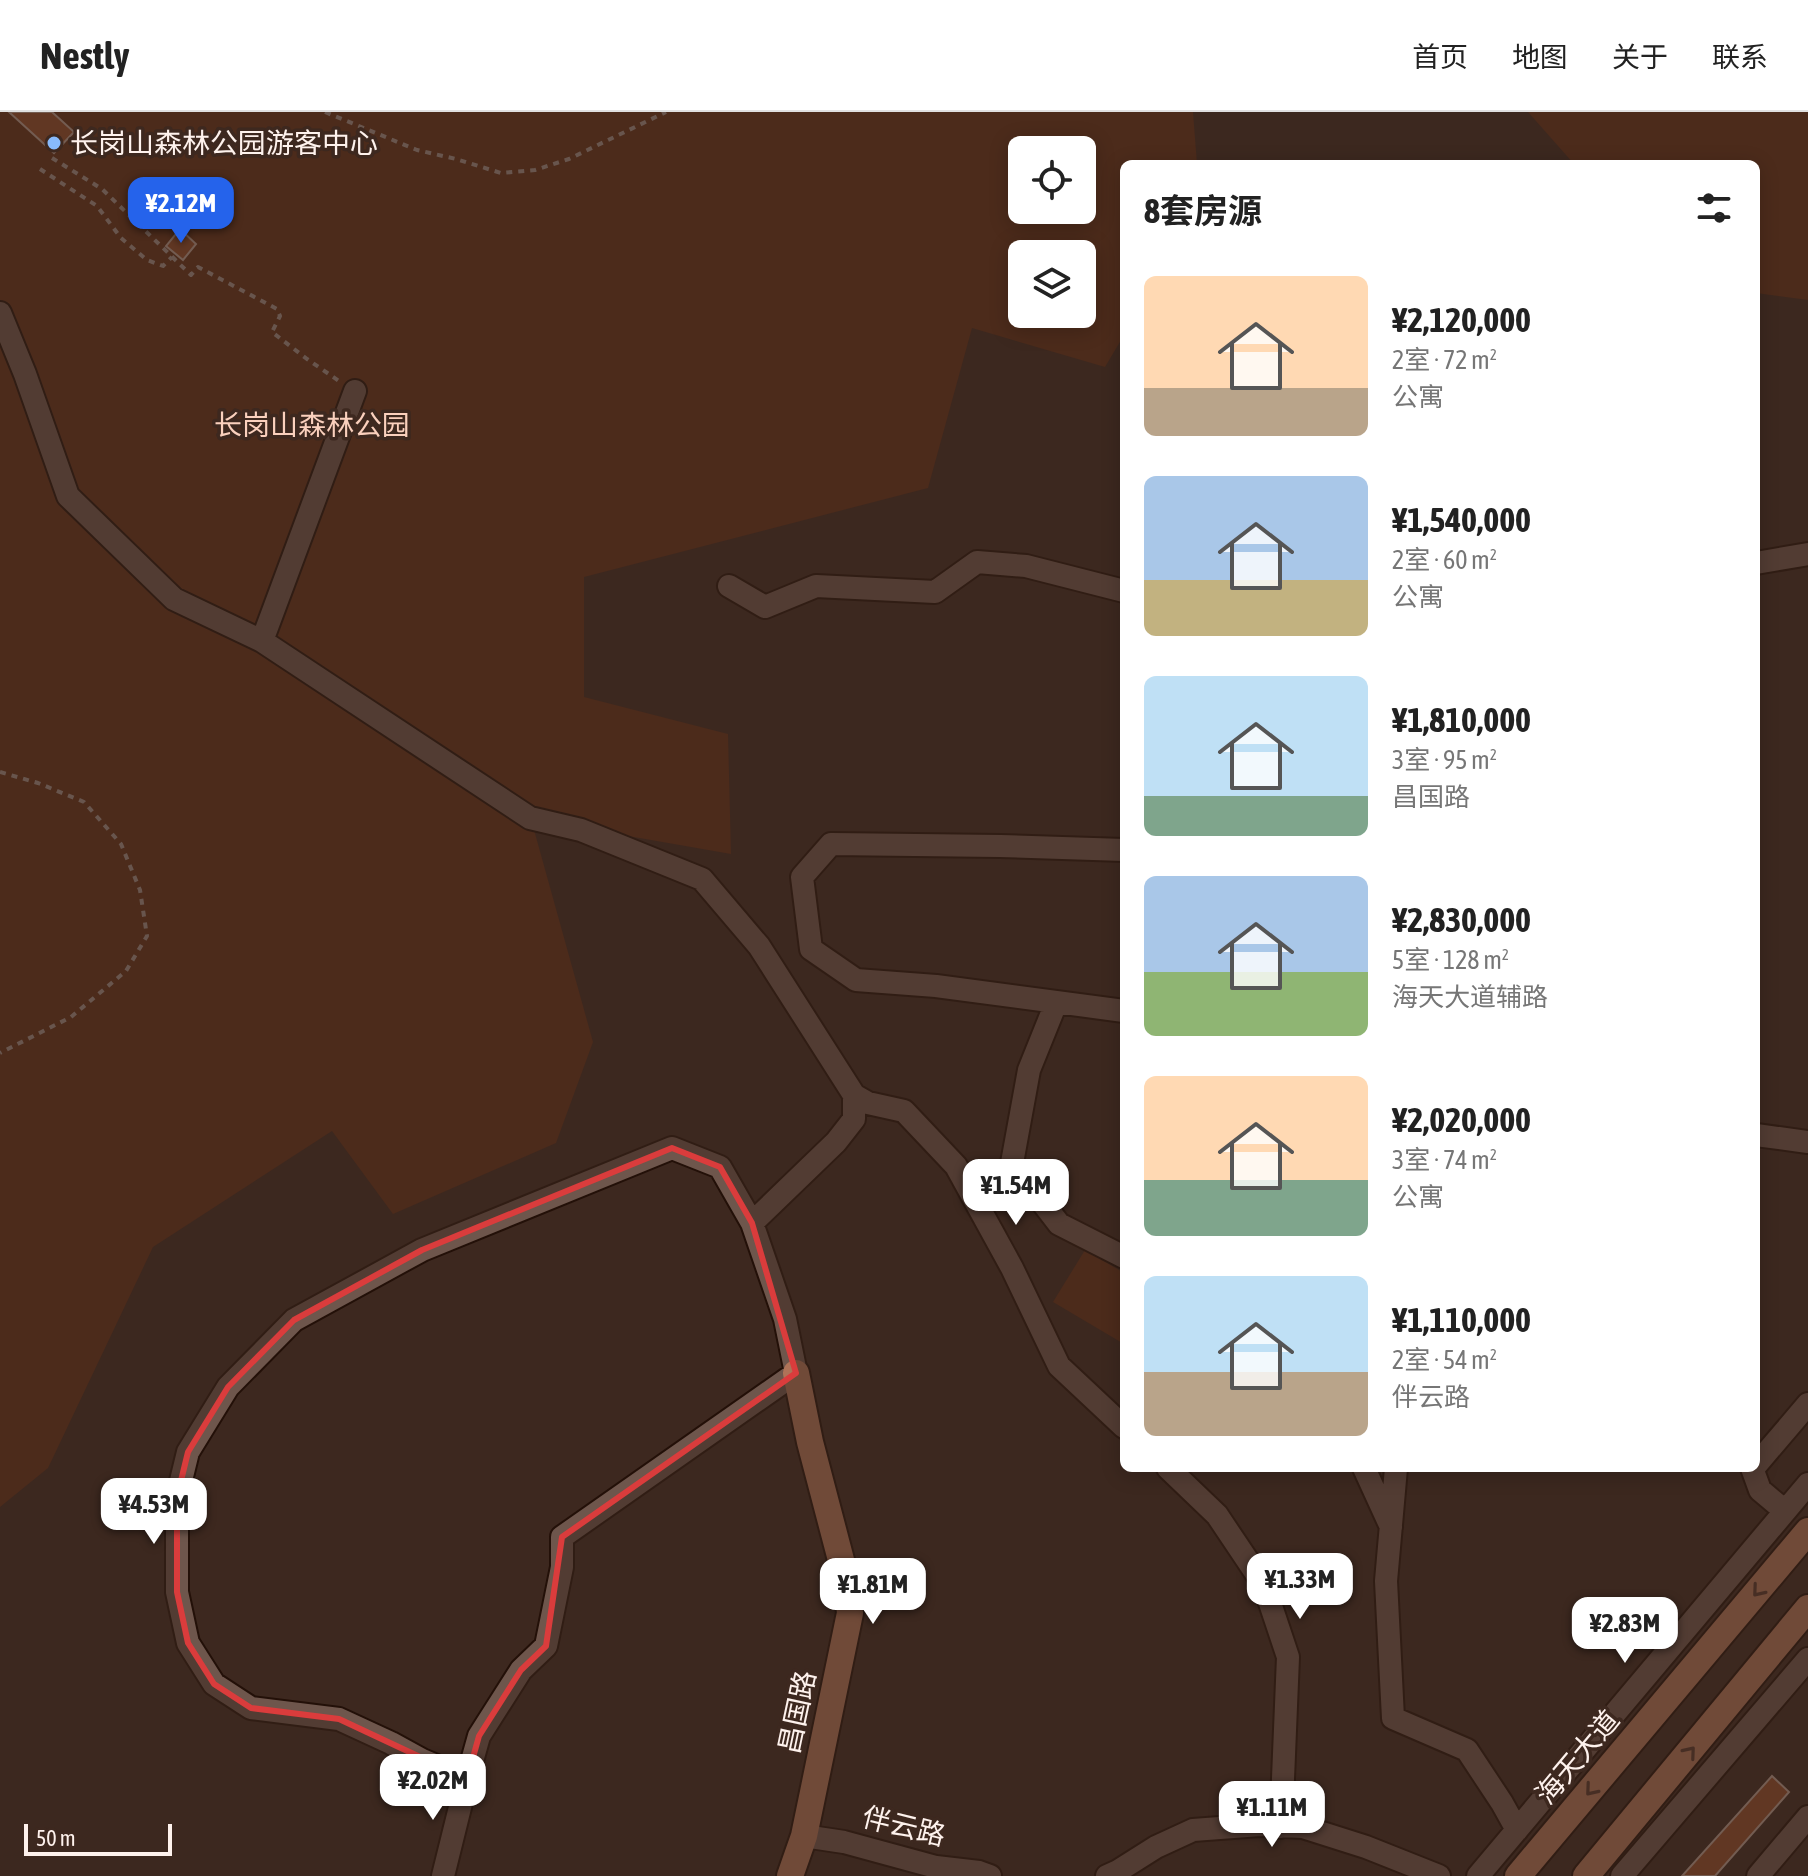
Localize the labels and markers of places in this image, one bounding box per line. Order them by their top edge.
place label: 长岗山森林公园游客中心 [70,127,378,159]
marker: 长岗山森林公园游客中心 [45,134,63,152]
pin: ¥2.12M [116,177,246,245]
pin: ¥1.54M [951,1159,1081,1227]
pin: ¥4.53M [89,1478,219,1546]
pin: ¥1.33M [1235,1553,1365,1621]
pin: ¥1.81M [808,1558,938,1626]
pin: ¥2.83M [1560,1597,1690,1665]
pin: ¥2.02M [368,1754,498,1822]
pin: ¥1.11M [1207,1781,1337,1849]

